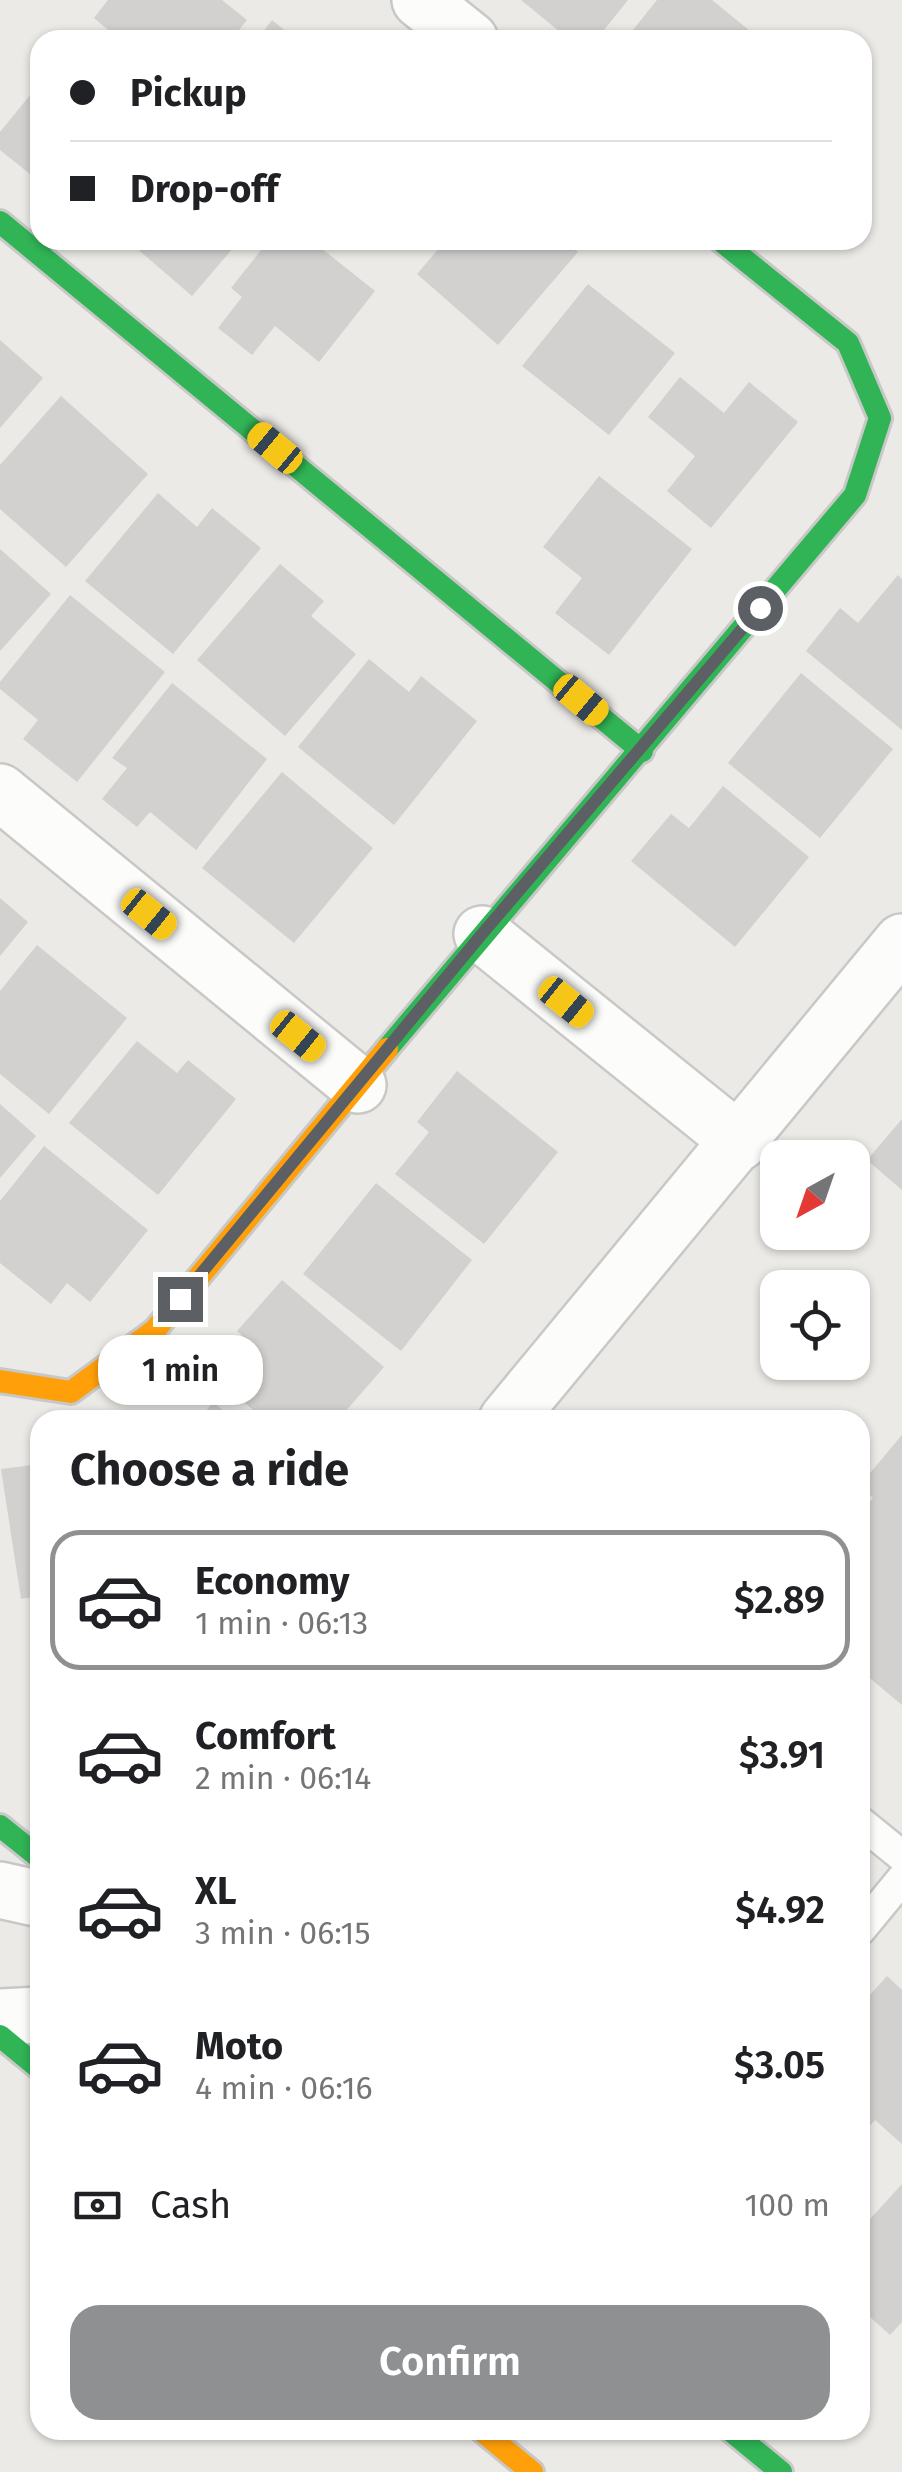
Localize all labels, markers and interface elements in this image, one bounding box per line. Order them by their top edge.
text: Pickup [130,70,247,116]
text: Drop-off [130,166,278,212]
car [242,417,308,479]
route start [738,586,783,631]
car [548,669,614,731]
car [116,883,182,945]
car [533,971,599,1033]
car [265,1005,331,1067]
north arrow [760,1140,870,1250]
map controls [760,1140,870,1380]
button: locate [760,1270,870,1380]
route end [158,1277,203,1322]
callout: 1 min [98,1334,262,1404]
text: 1 min [142,1351,219,1389]
text: Choose a ride [70,1443,349,1497]
icon: car [75,1555,165,1645]
text: Economy [195,1558,350,1604]
text: $2.89 [734,1577,825,1623]
text: 1 min · 06:13 [195,1604,368,1642]
icon: car [75,1710,165,1800]
text: Comfort [195,1713,336,1759]
text: $3.91 [739,1732,825,1778]
text: 2 min · 06:14 [195,1759,371,1797]
icon: car [75,1865,165,1955]
text: XL [195,1868,237,1914]
text: $4.92 [735,1887,825,1933]
text: 3 min · 06:15 [195,1914,371,1952]
icon: car [75,2020,165,2110]
text: Moto [195,2023,283,2069]
text: $3.05 [734,2042,825,2088]
text: 4 min · 06:16 [195,2069,373,2107]
icon: cash [70,2178,125,2233]
text: Cash [150,2182,231,2228]
text: 100 m [745,2186,830,2224]
button: Confirm [70,2305,830,2420]

